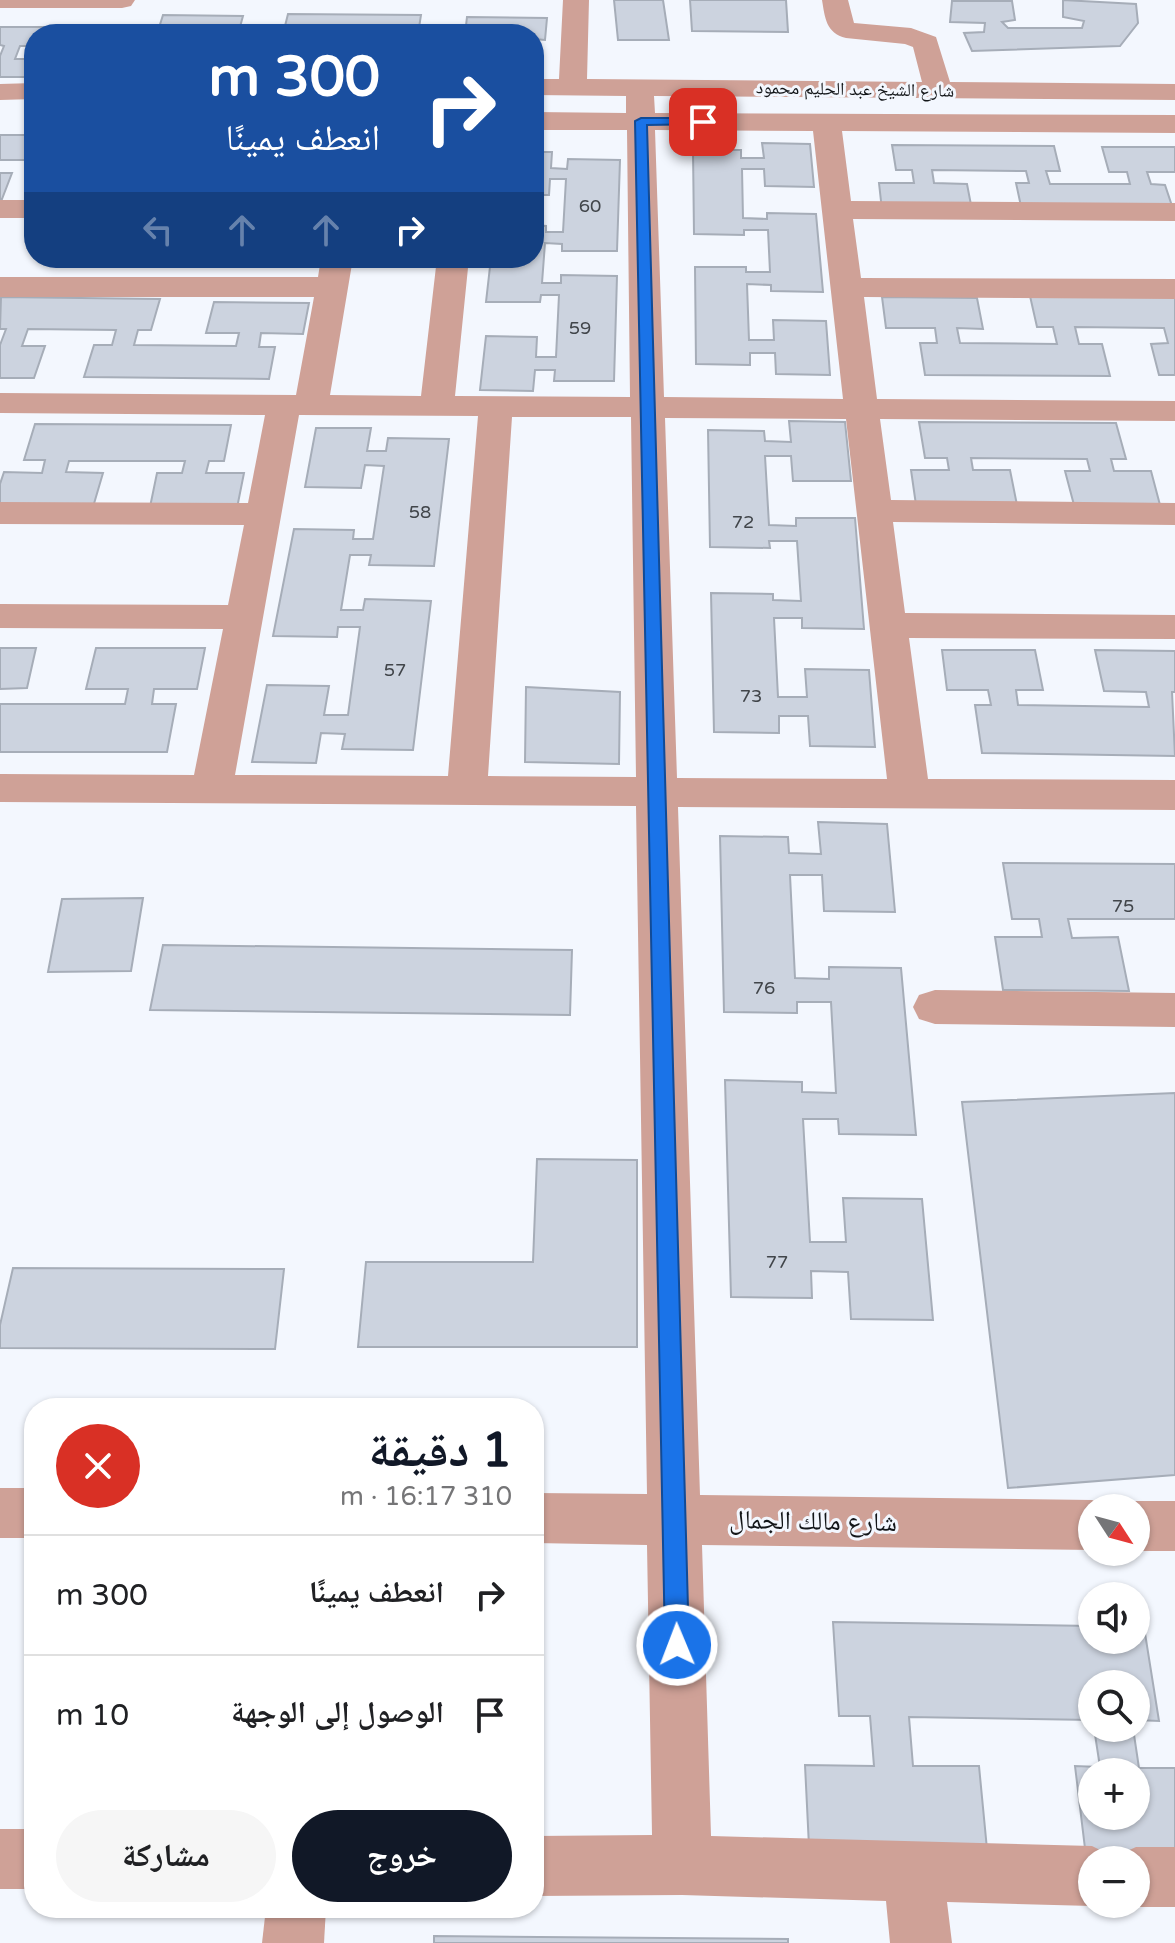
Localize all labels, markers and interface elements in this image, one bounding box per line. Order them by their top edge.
text: 300 m [209,44,380,111]
icon: right [408,56,512,160]
street label: شارع الشيخ عبد الحليم محمود [756,76,954,103]
pin [669,88,737,156]
icon: arrive [681,100,725,144]
text: انعطف يمينًا [225,117,380,160]
house number: 60 [579,195,601,217]
icon: left [136,208,180,252]
icon: ahead [220,208,264,252]
icon: ahead [304,208,348,252]
icon: right [388,208,432,252]
house number: 59 [569,317,591,339]
house number: 58 [409,501,431,523]
house number: 72 [732,511,754,533]
house number: 57 [384,659,406,681]
house number: 73 [740,685,762,707]
house number: 75 [1112,895,1134,917]
house number: 76 [753,977,775,999]
house number: 77 [766,1251,788,1273]
text: 1 دقيقة [369,1422,512,1480]
button: close [56,1424,140,1508]
text: 310 m · 16:17 [340,1481,512,1512]
north arrow [1078,1494,1150,1566]
map controls [1078,1494,1150,1918]
street label: شارع مالك الجمال [729,1504,897,1538]
icon: right [468,1573,512,1617]
text: انعطف يمينًا [309,1574,444,1611]
text: 300 m [56,1577,148,1614]
button: sound [1078,1582,1150,1654]
position arrow [635,1603,719,1687]
button: search [1078,1670,1150,1742]
icon: arrive [468,1693,512,1737]
text: الوصول إلى الوجهة [231,1694,444,1731]
text: 10 m [56,1697,129,1734]
button: + [1078,1758,1150,1830]
button: مشاركة [56,1810,276,1902]
button: خروج [292,1810,512,1902]
button: − [1078,1846,1150,1918]

